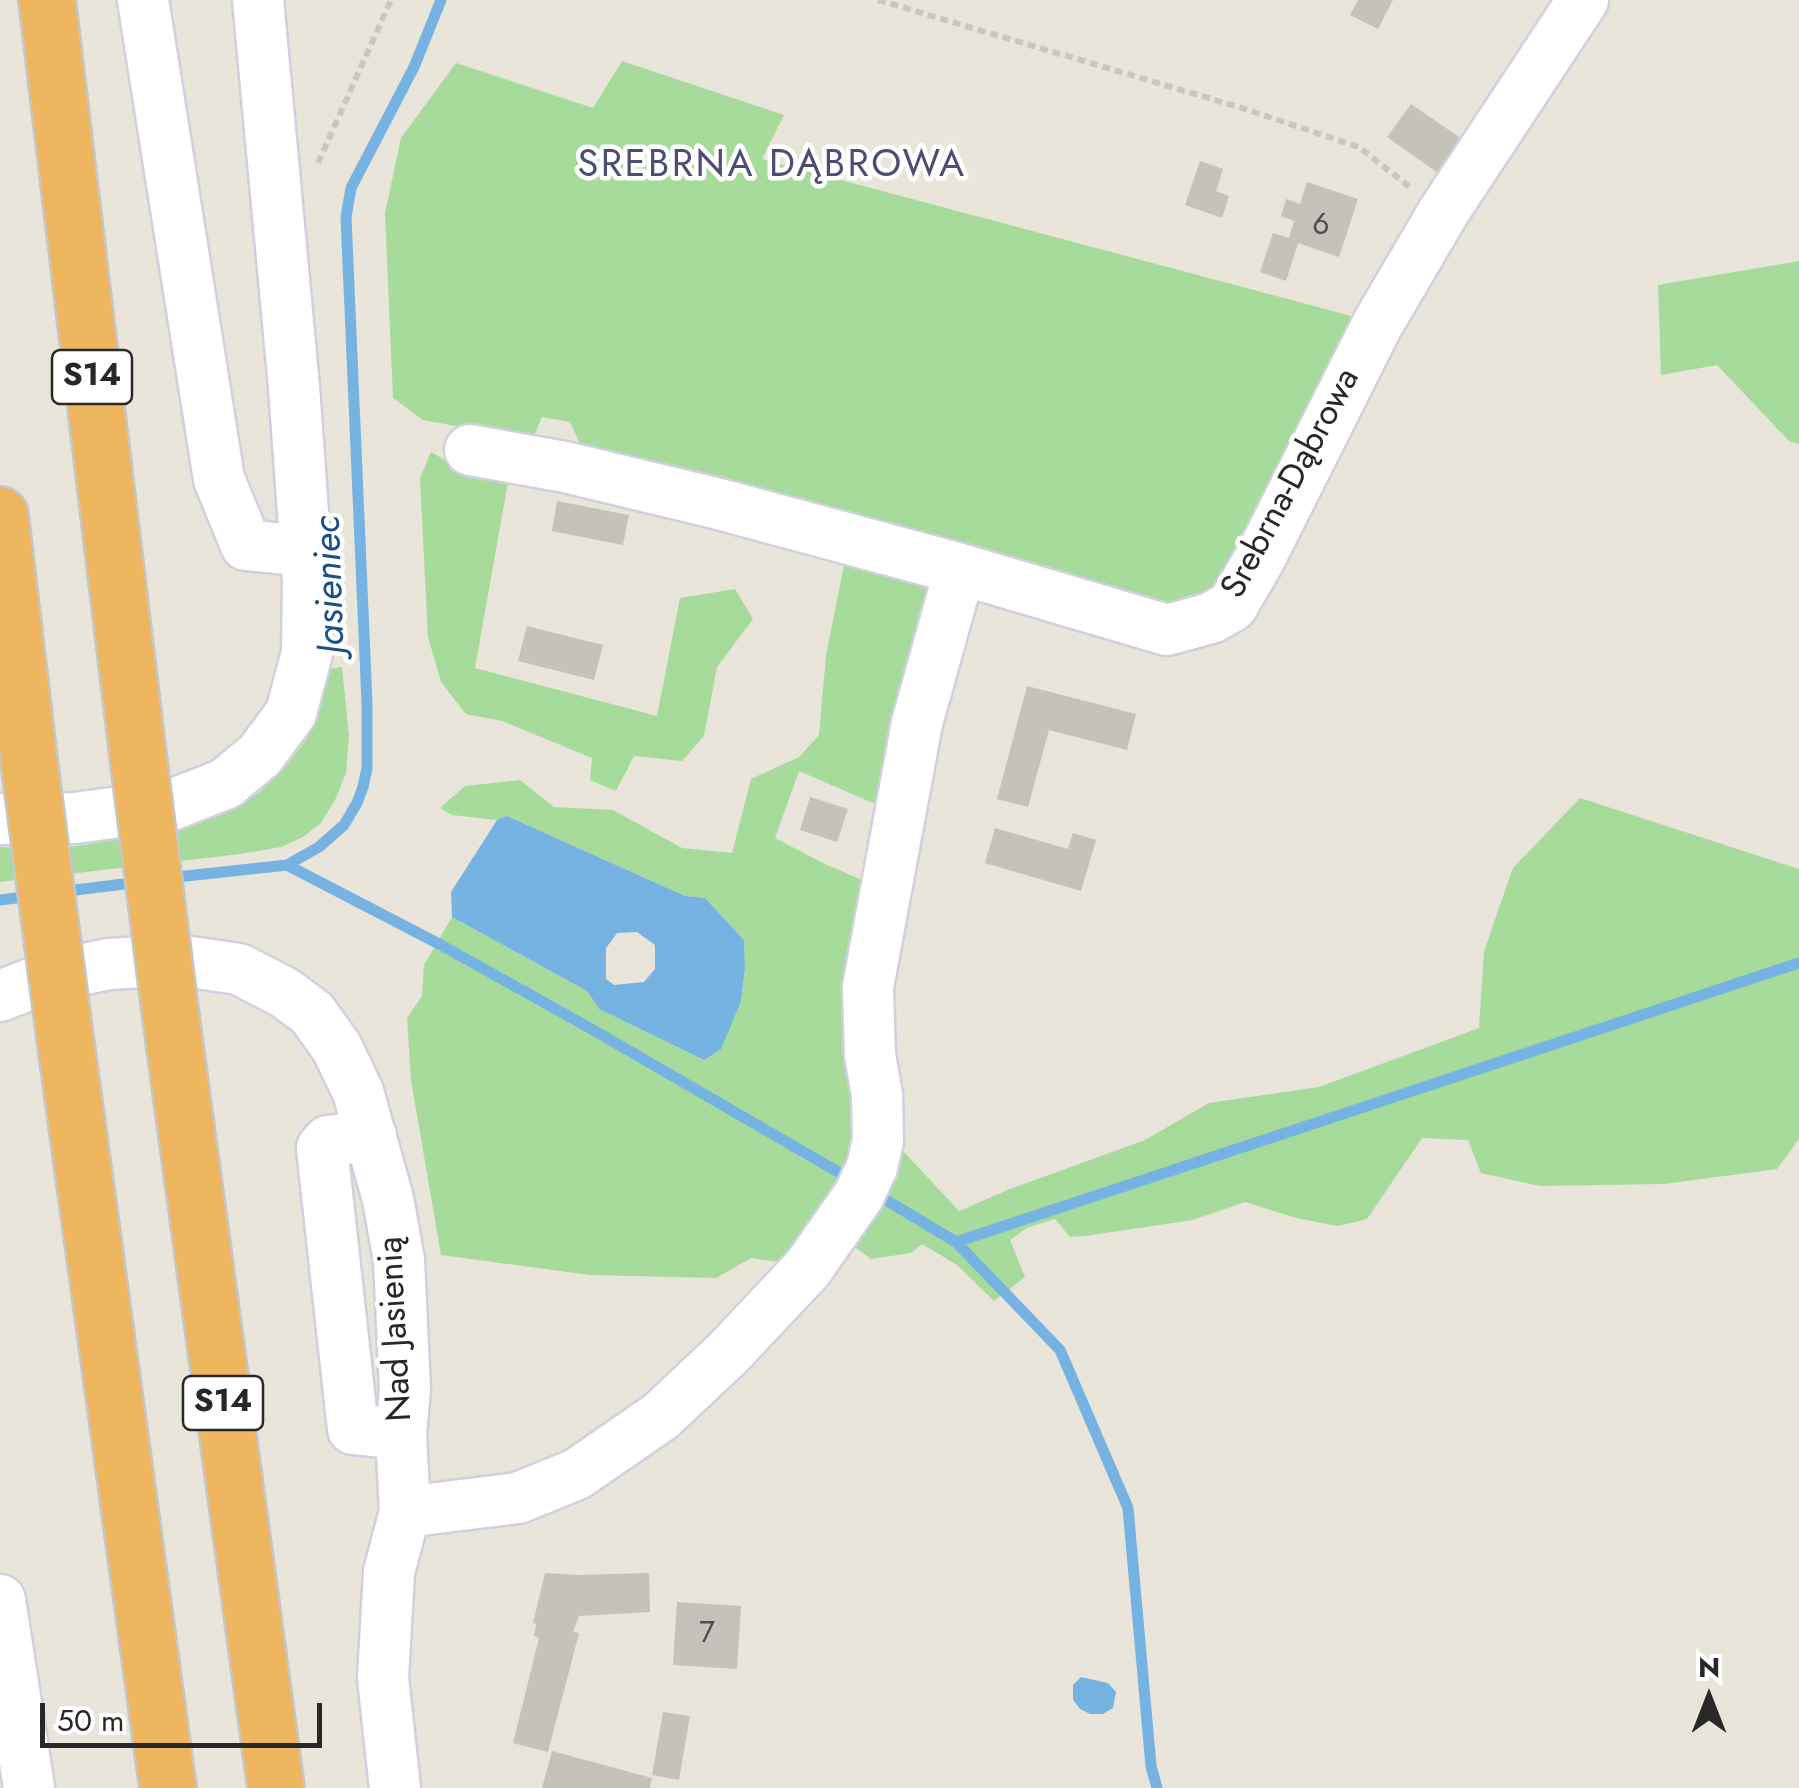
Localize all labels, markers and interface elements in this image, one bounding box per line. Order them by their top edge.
district label: SREBRNA DĄBROWA [578,144,966,190]
house number: 6 [1312,209,1330,245]
road number: S14 [52,350,132,404]
street label: Srebrna-Dąbrowa [1214,362,1370,606]
water label: Jasieniec [307,515,357,655]
street label: Nad Jasienią [371,1235,423,1423]
road number: S14 [183,1376,263,1430]
house number: 7 [699,1617,715,1653]
text: N [1698,1647,1720,1688]
north arrow [1659,1648,1759,1748]
scale bar [45,1683,328,1745]
text: 50 m [57,1699,124,1742]

